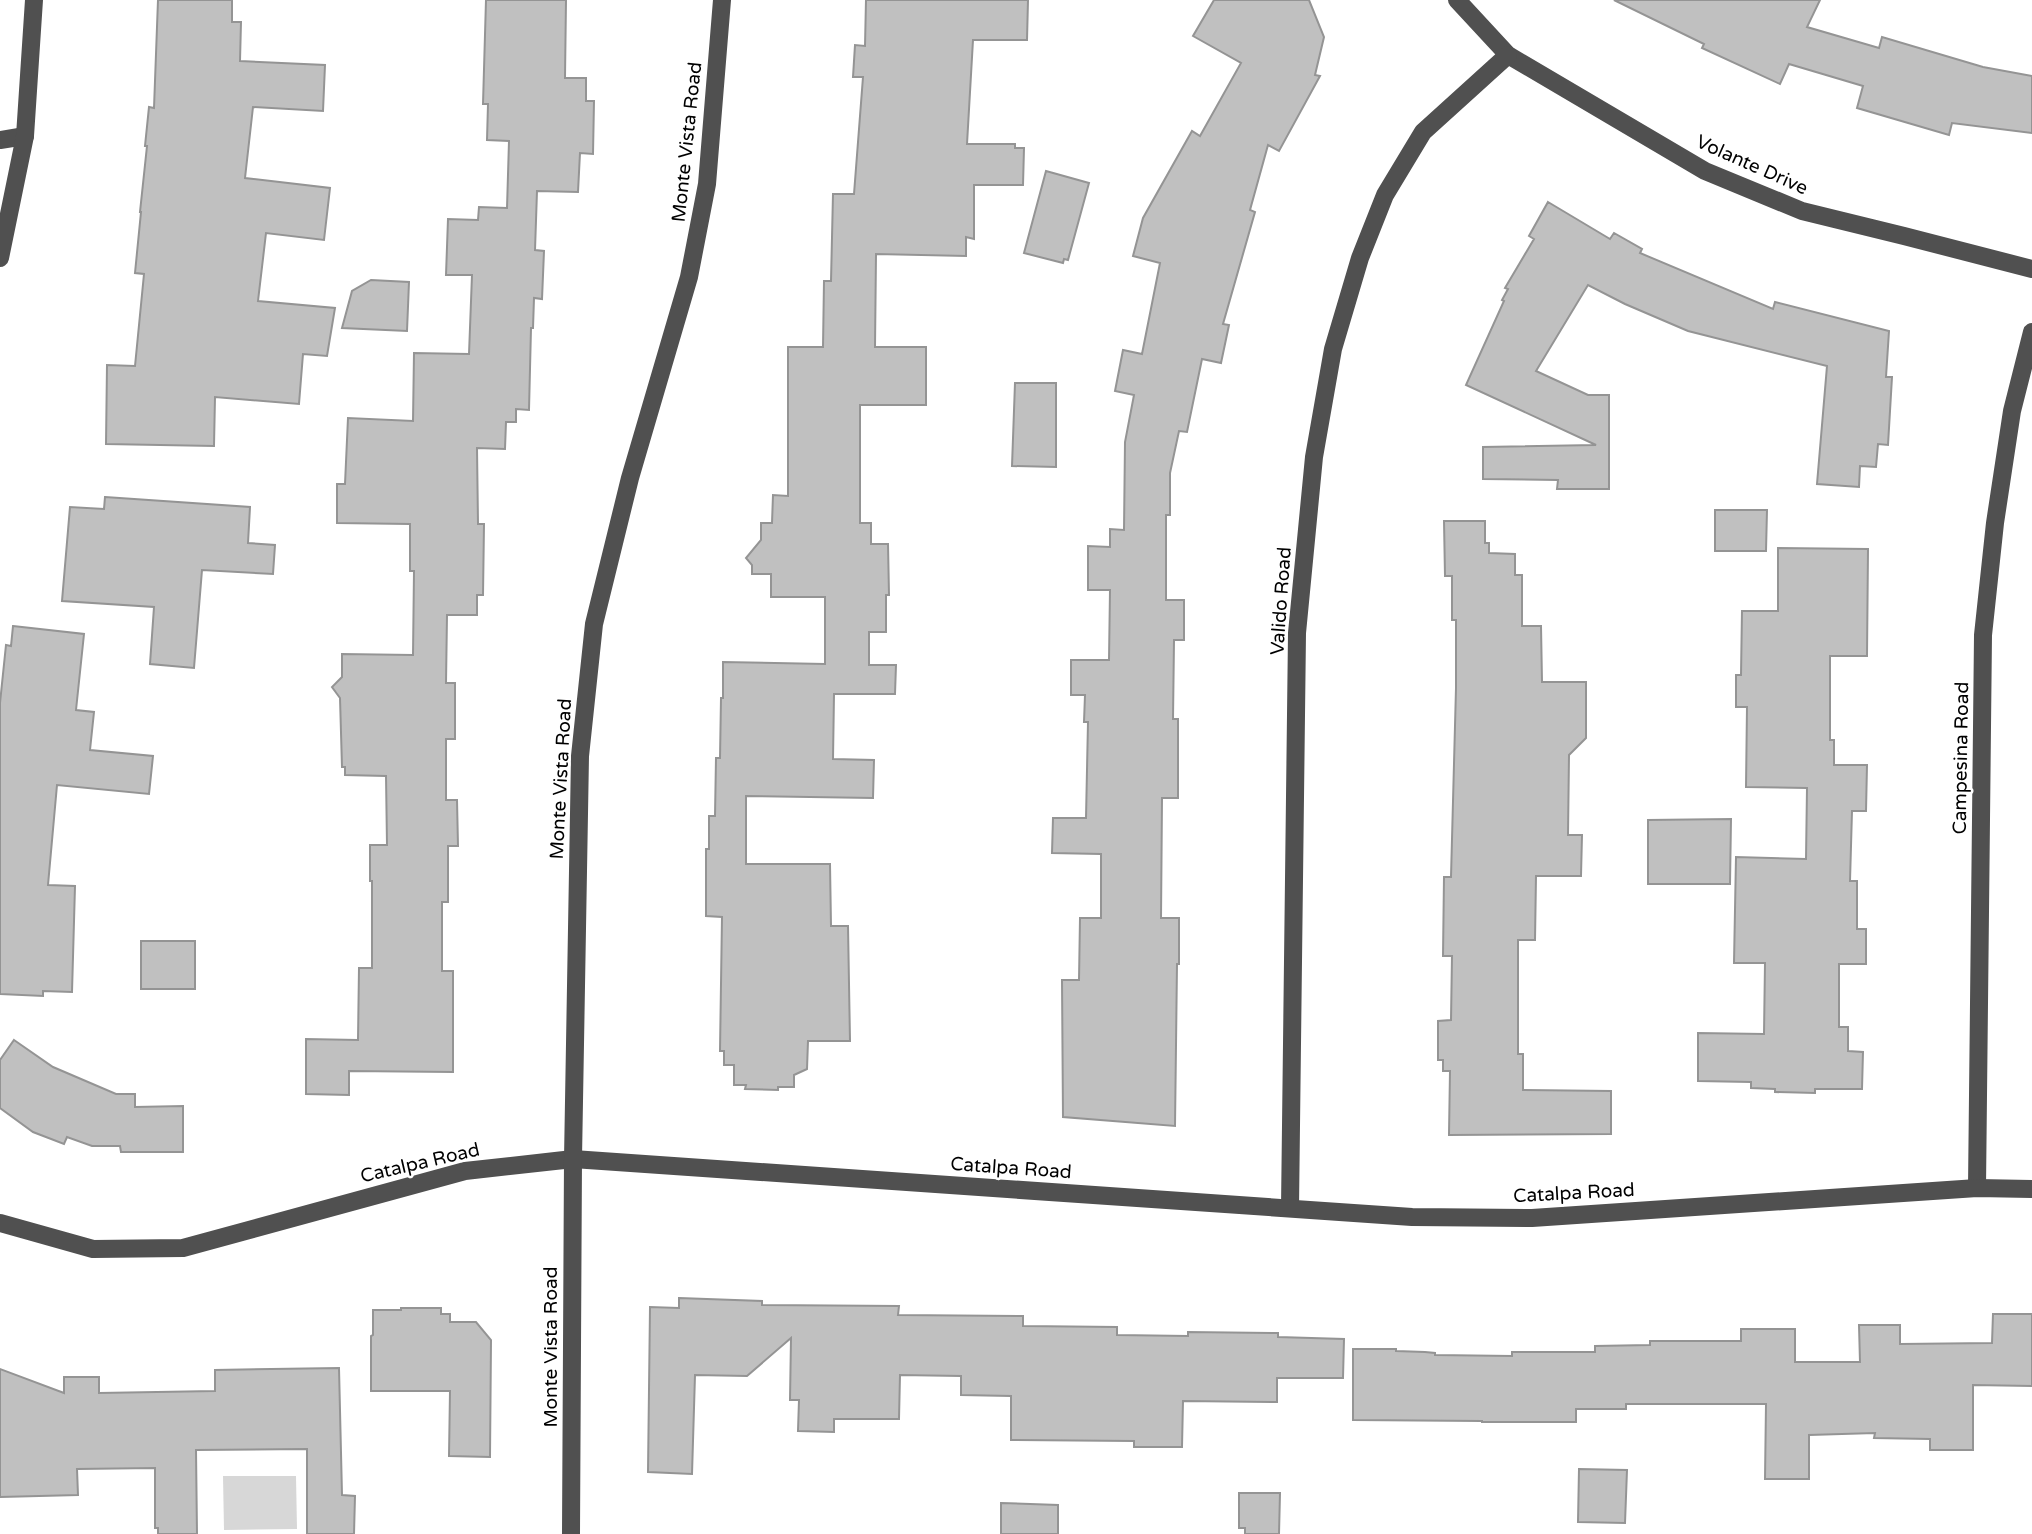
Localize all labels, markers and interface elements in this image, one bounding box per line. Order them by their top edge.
street label: Monte Vista Road [668,61,706,223]
street label: Volante Drive [1693,131,1811,199]
street label: Valido Road [1266,546,1296,656]
street label: Campesina Road [1949,681,1973,835]
street label: Monte Vista Road [546,698,576,860]
street label: Catalpa Road [358,1139,482,1187]
street label: Catalpa Road [950,1153,1072,1183]
street label: Catalpa Road [1513,1179,1635,1207]
street label: Monte Vista Road [540,1266,562,1428]

